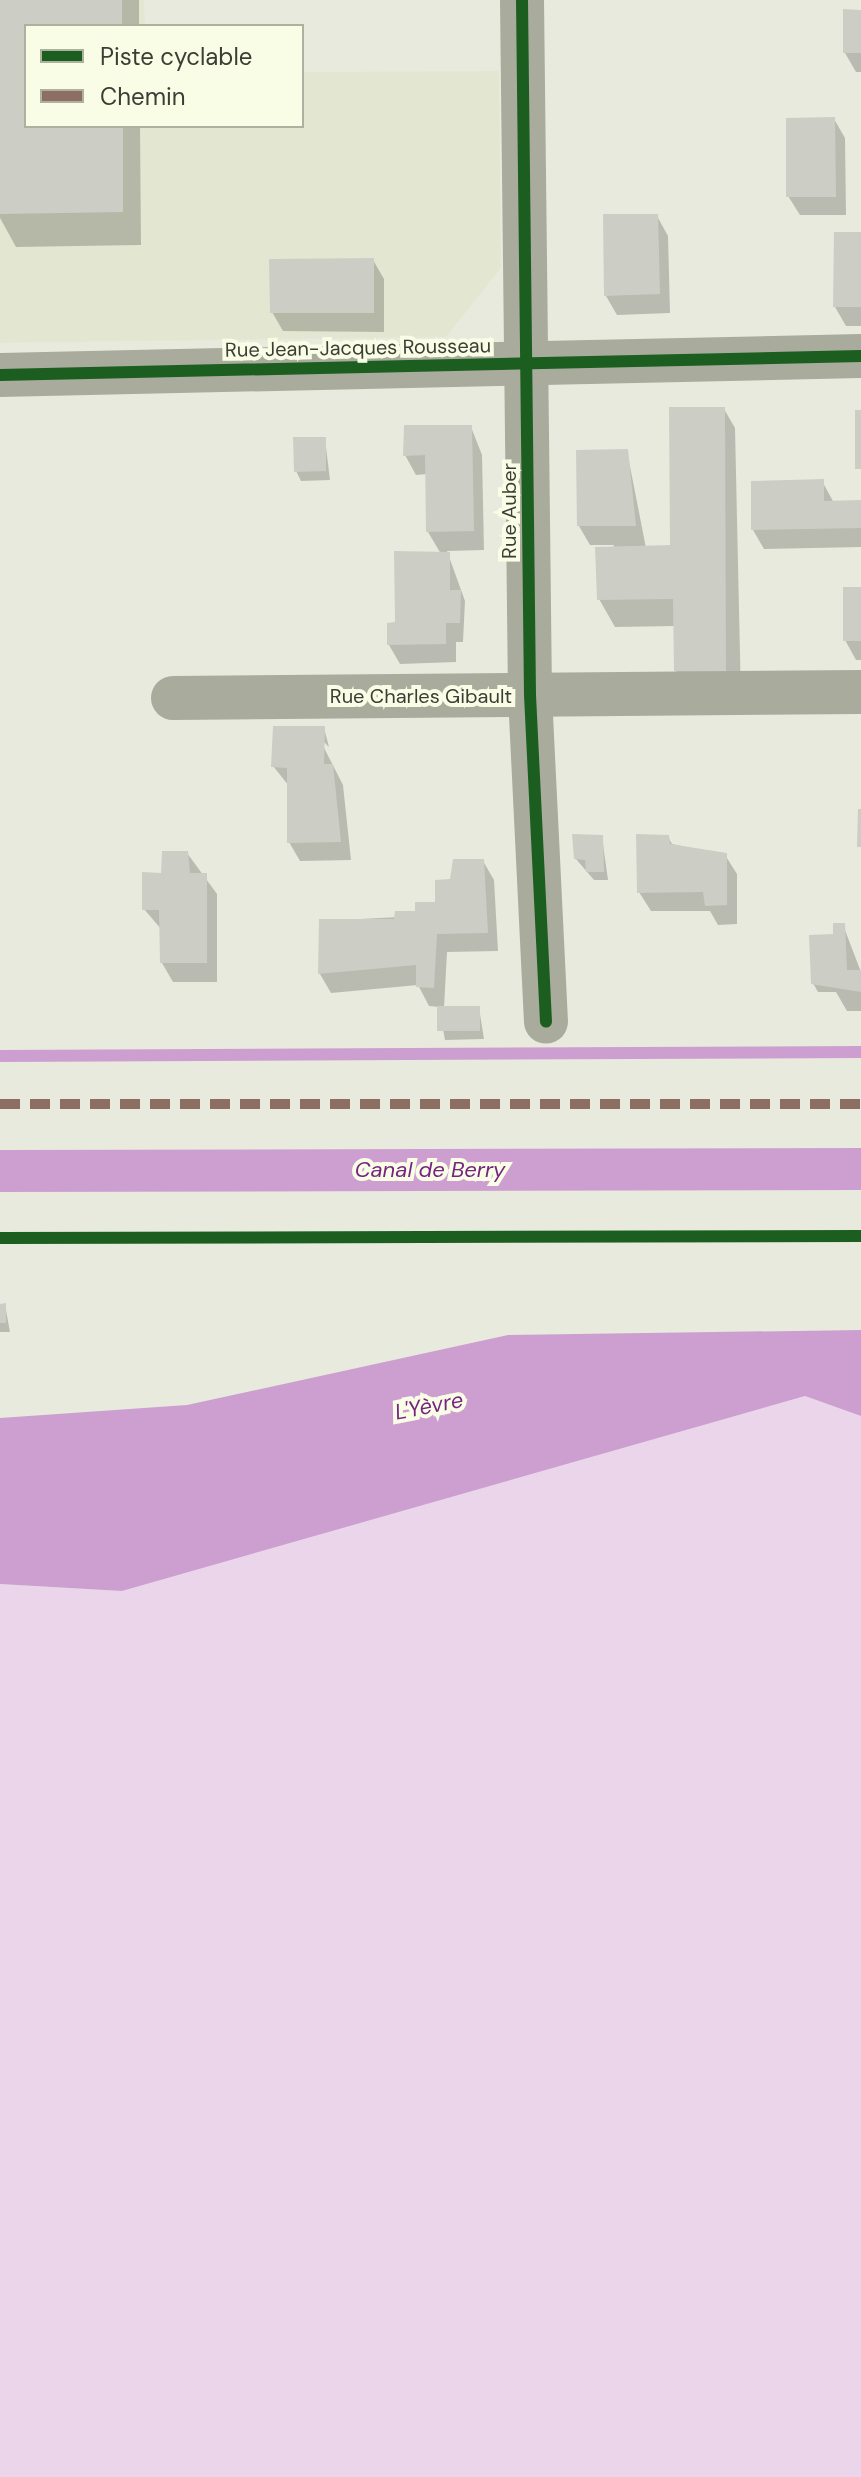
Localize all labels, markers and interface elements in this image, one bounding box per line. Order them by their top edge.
legend [24,24,304,128]
text: Piste cyclable [100,41,252,72]
text: Chemin [100,81,186,112]
street label: Rue Jean-Jacques Rousseau [225,334,491,362]
street label: Rue Auber [497,463,521,559]
street label: Rue Charles Gibault [330,684,512,708]
water label: Canal de Berry [355,1157,505,1183]
water label: L'Yèvre [393,1386,465,1426]

